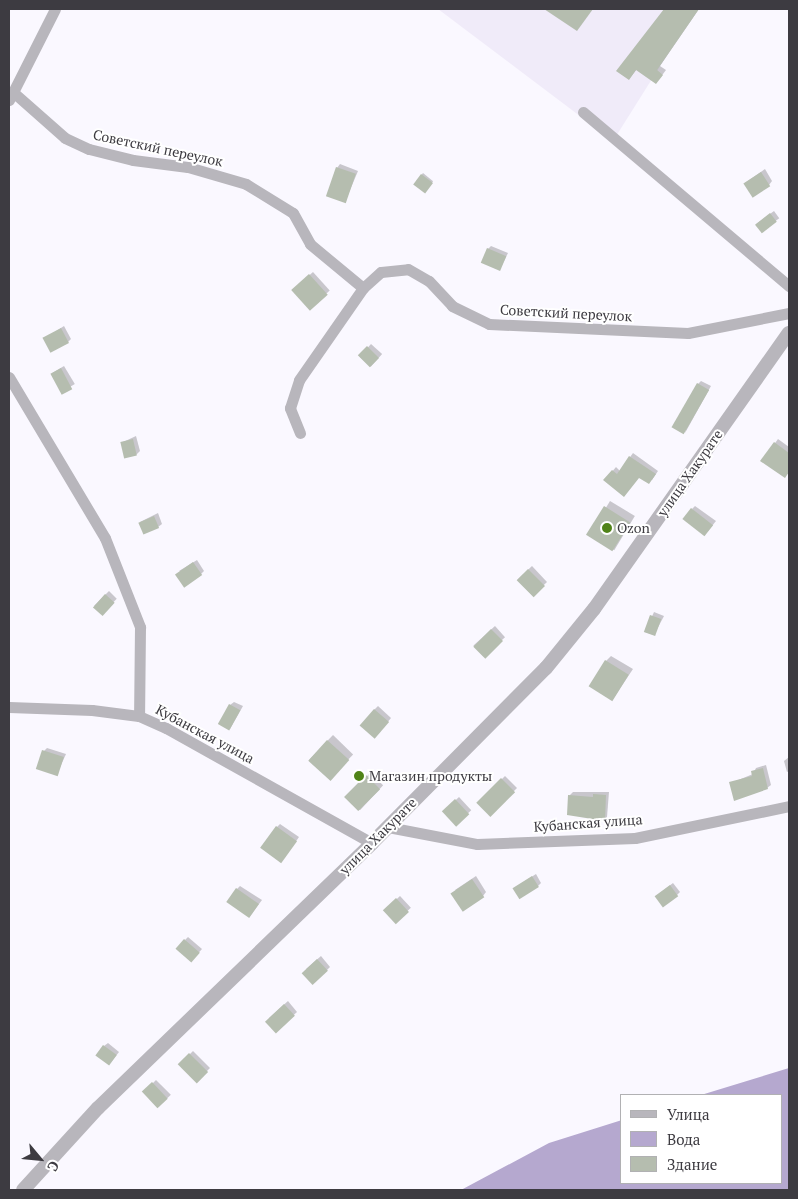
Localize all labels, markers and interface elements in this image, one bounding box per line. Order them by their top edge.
street label: Советский переулок [92,126,224,170]
street label: Советский переулок [499,301,633,325]
street label: улица Хакурате [654,426,726,520]
place label: Ozon [617,520,650,536]
marker: Ozon [601,522,613,534]
street label: Кубанская улица [153,701,257,767]
place label: Магазин продукты [369,768,492,784]
marker: Магазин продукты [353,770,365,782]
street label: улица Хакурате [336,794,420,878]
street label: Кубанская улица [533,811,643,835]
legend [620,1094,783,1184]
text: Улица [667,1104,710,1124]
text: Вода [667,1129,700,1149]
north arrow [15,1134,65,1184]
text: Здание [667,1154,717,1174]
text: С [43,1158,64,1175]

